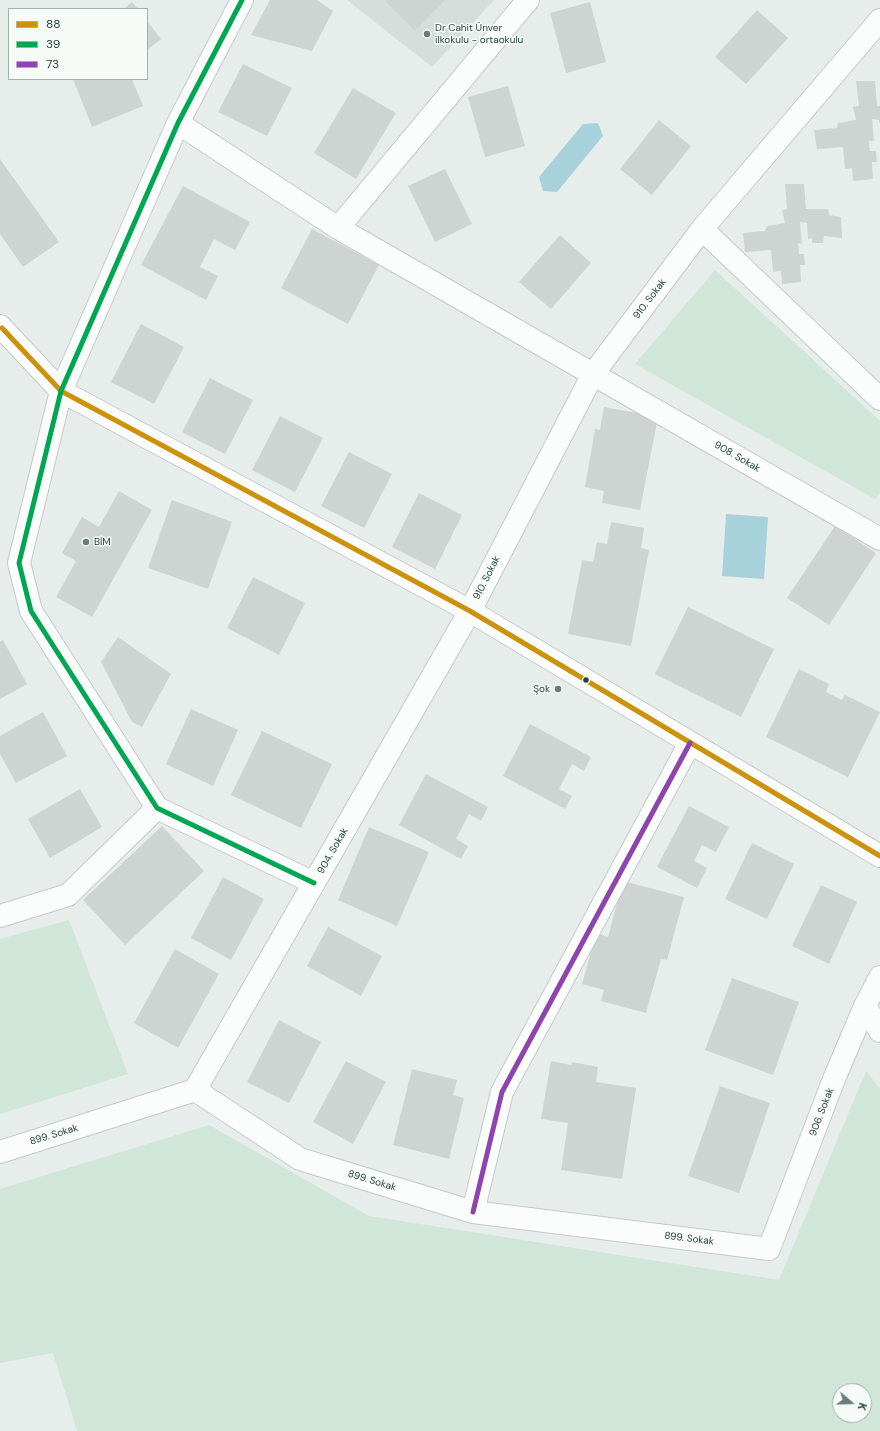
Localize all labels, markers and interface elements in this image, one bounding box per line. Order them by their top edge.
legend [8,8,148,80]
text: 88 [46,16,61,32]
place label: Dr Cahit Ünver ilkokulu - ortaokulu [435,22,523,46]
marker: Dr Cahit Ünver ilkokulu - ortaokulu [422,29,432,39]
text: 39 [46,36,60,52]
text: 73 [46,56,59,72]
street label: 910. Sokak [631,276,669,322]
street label: 908. Sokak [712,439,762,475]
place label: BİM [94,536,111,548]
marker: BİM [81,537,91,547]
street label: 910. Sokak [471,554,503,602]
unlabelled marker [581,675,591,685]
place label: Şok [533,683,550,695]
marker: Şok [553,684,563,694]
street label: 904. Sokak [315,826,351,876]
street label: 906. Sokak [807,1086,837,1138]
street label: 899. Sokak [28,1122,80,1148]
street label: 899. Sokak [346,1168,398,1194]
street label: 899. Sokak [664,1230,714,1248]
north arrow [832,1383,872,1423]
text: K [855,1401,870,1412]

